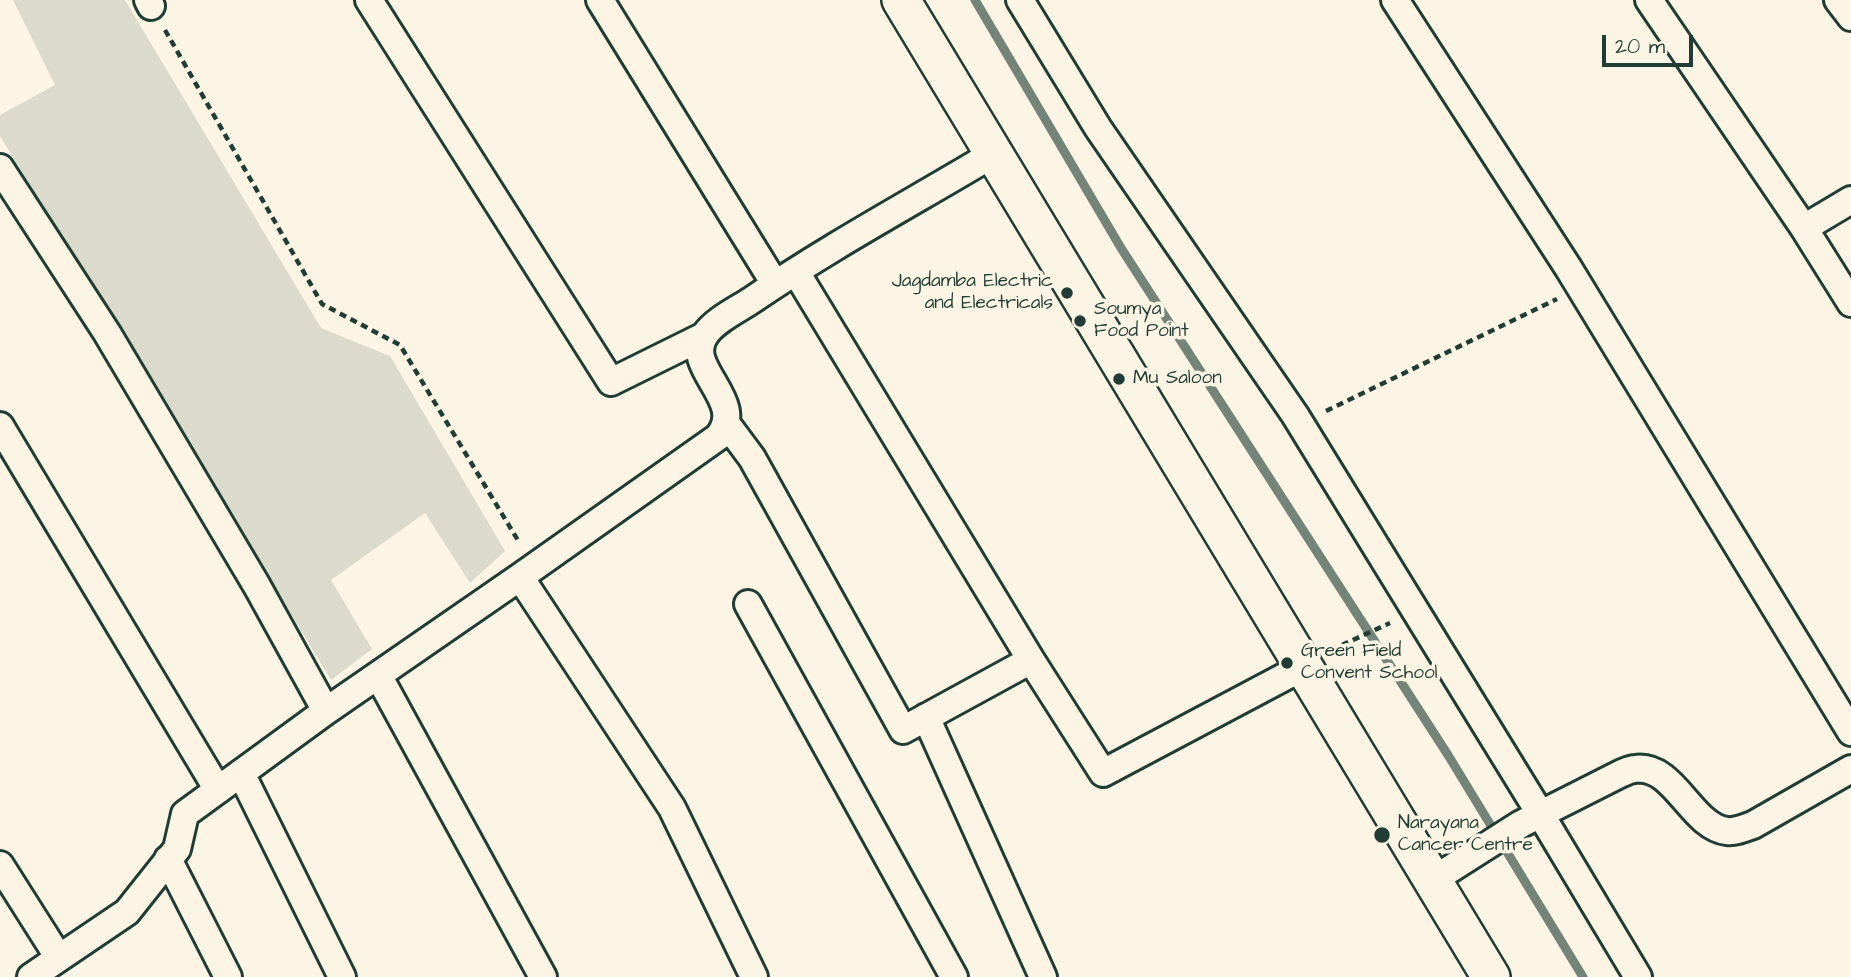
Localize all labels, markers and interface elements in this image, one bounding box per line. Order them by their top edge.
scale bar [1606,21,1697,65]
text: 20 m [1615,32,1665,61]
place label: Jagdamba Electric and Electricals [892,271,1053,315]
marker: Jagdamba Electric and Electricals [1059,285,1075,301]
place label: Soumya Food Point [1094,299,1189,343]
marker: Soumya Food Point [1072,313,1088,329]
place label: Mu Saloon [1133,368,1222,390]
marker: Mu Saloon [1111,371,1127,387]
place label: Green Field Convent School [1301,641,1438,685]
marker: Green Field Convent School [1279,655,1295,671]
place label: Narayana Cancer Centre [1398,813,1533,857]
marker: Narayana Cancer Centre [1372,825,1392,845]

